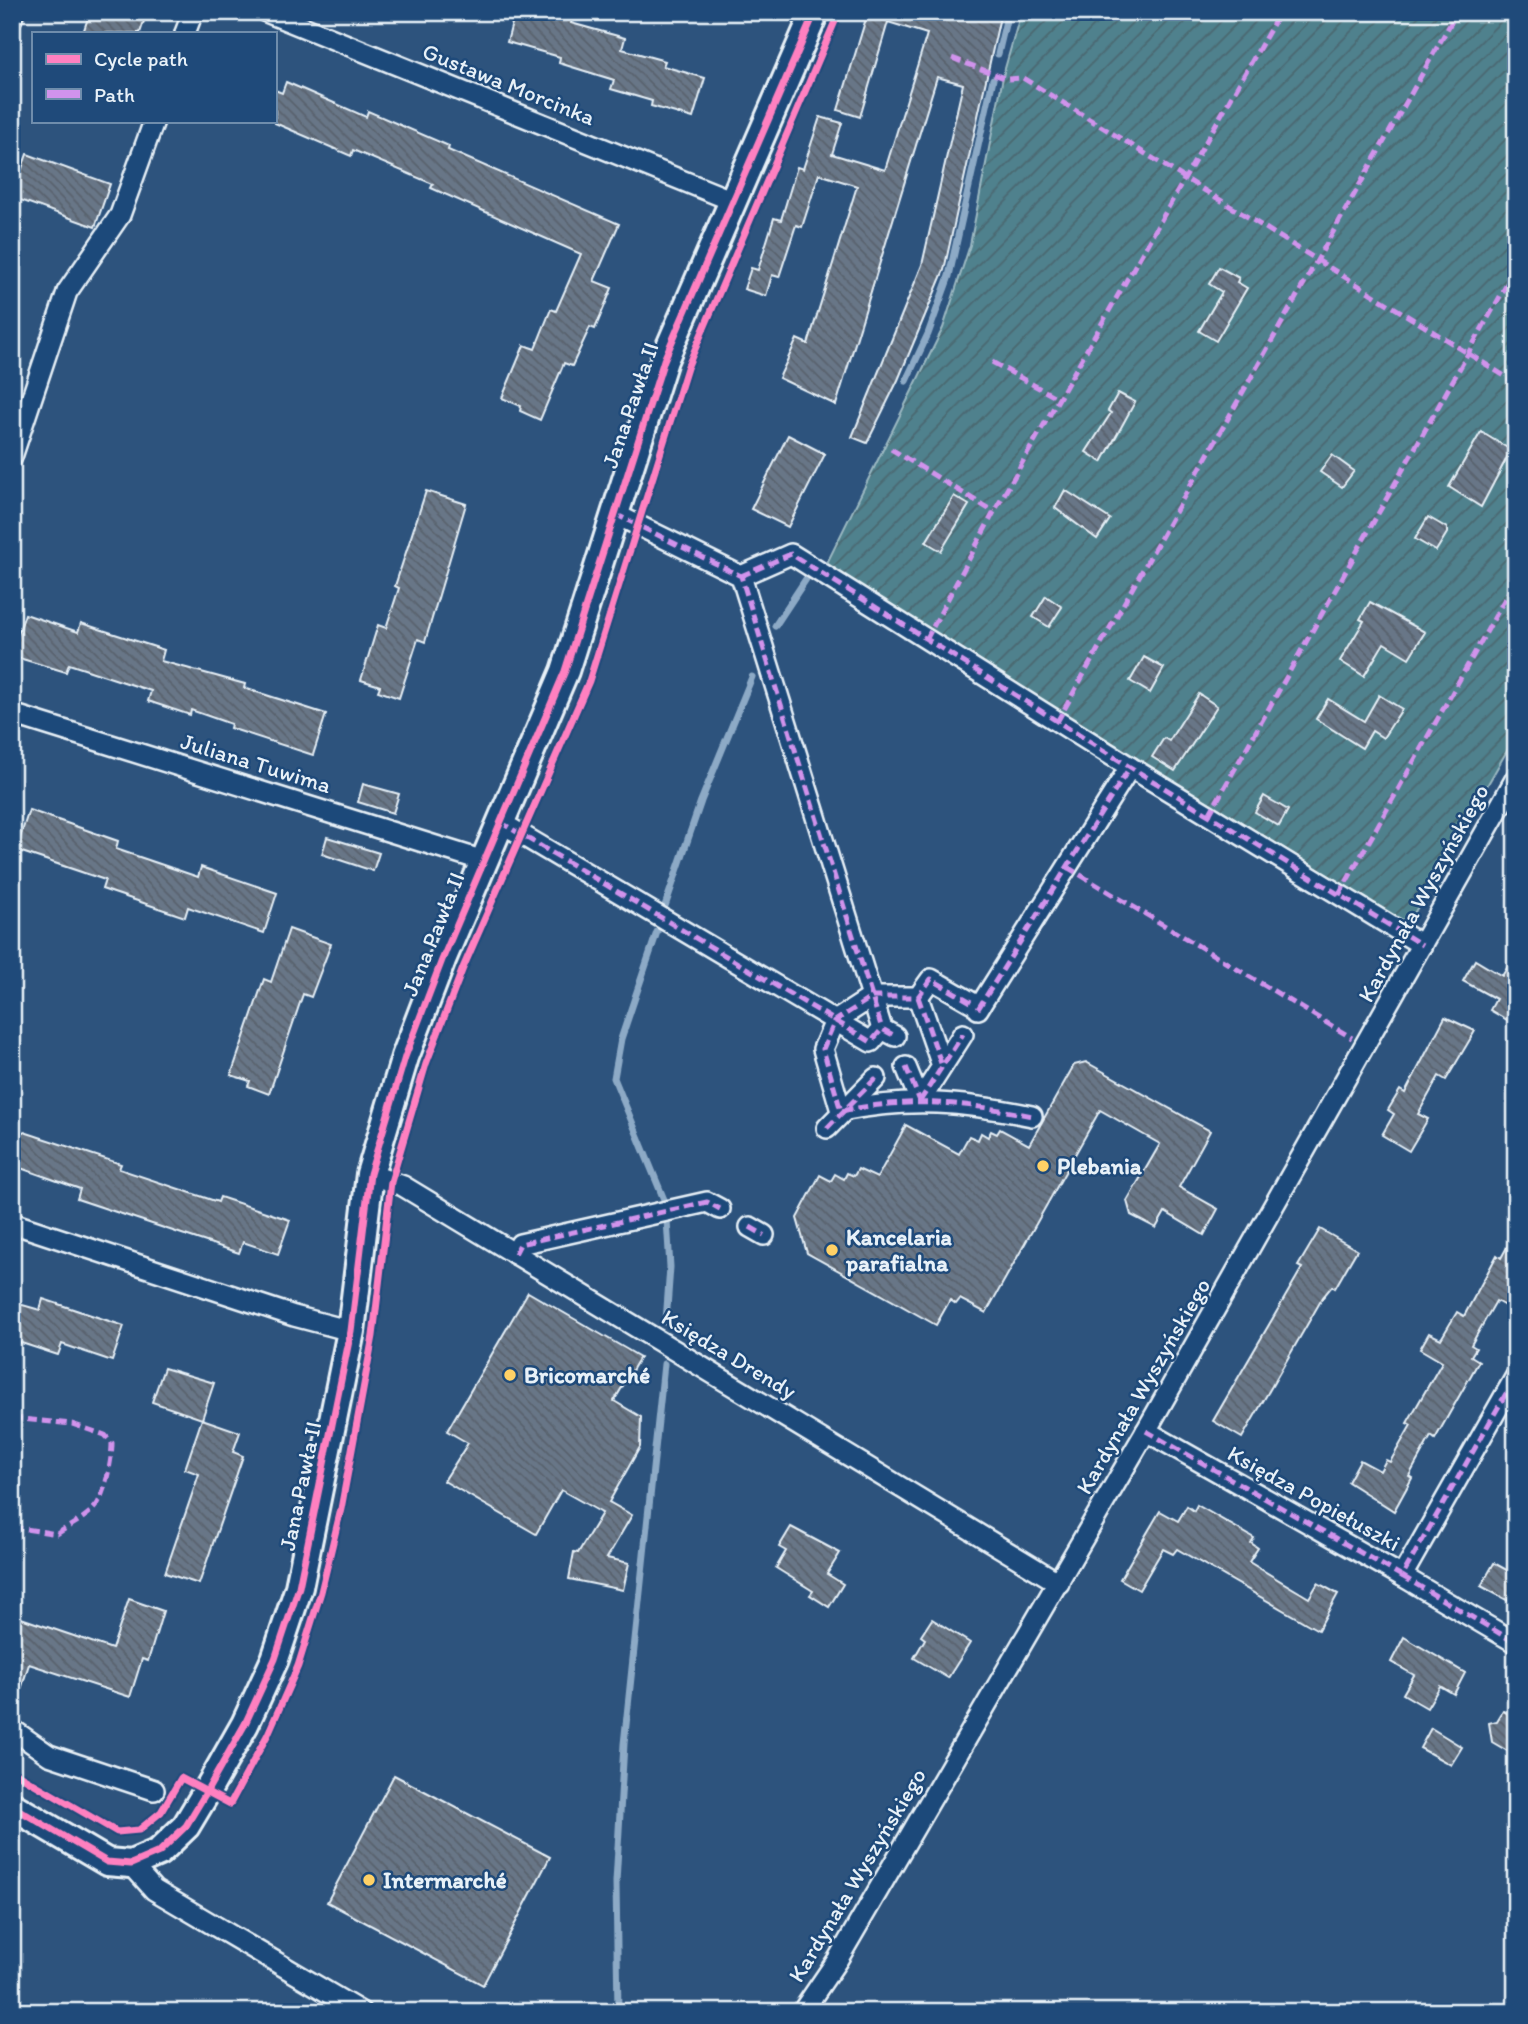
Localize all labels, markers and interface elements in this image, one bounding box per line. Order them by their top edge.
legend [32,32,276,122]
street label: Gustawa Morcinka [419,37,599,131]
text: Cycle path [94,46,188,71]
text: Path [94,82,135,107]
street label: Jana Pawła II [595,338,665,472]
street label: Juliana Tuwima [177,727,335,799]
street label: Kardynała Wyszyńskiego [1351,779,1495,1007]
street label: Jana Pawła II [395,868,471,1000]
place label: Plebania [1057,1152,1143,1180]
marker: Plebania [1035,1158,1051,1174]
place label: Kancelaria parafialna [845,1223,953,1277]
marker: Kancelaria parafialna [824,1242,840,1258]
street label: Kardynała Wyszyńskiego [1070,1273,1216,1499]
street label: Księdza Drendy [657,1303,802,1405]
place label: Bricomarché [524,1361,650,1389]
marker: Bricomarché [502,1367,518,1383]
street label: Jana Pawła II [273,1419,327,1553]
street label: Księdza Popiełuszki [1223,1439,1405,1557]
street label: Kardynała Wyszyńskiego [782,1763,932,1987]
place label: Intermarché [383,1866,507,1894]
marker: Intermarché [361,1872,377,1888]

